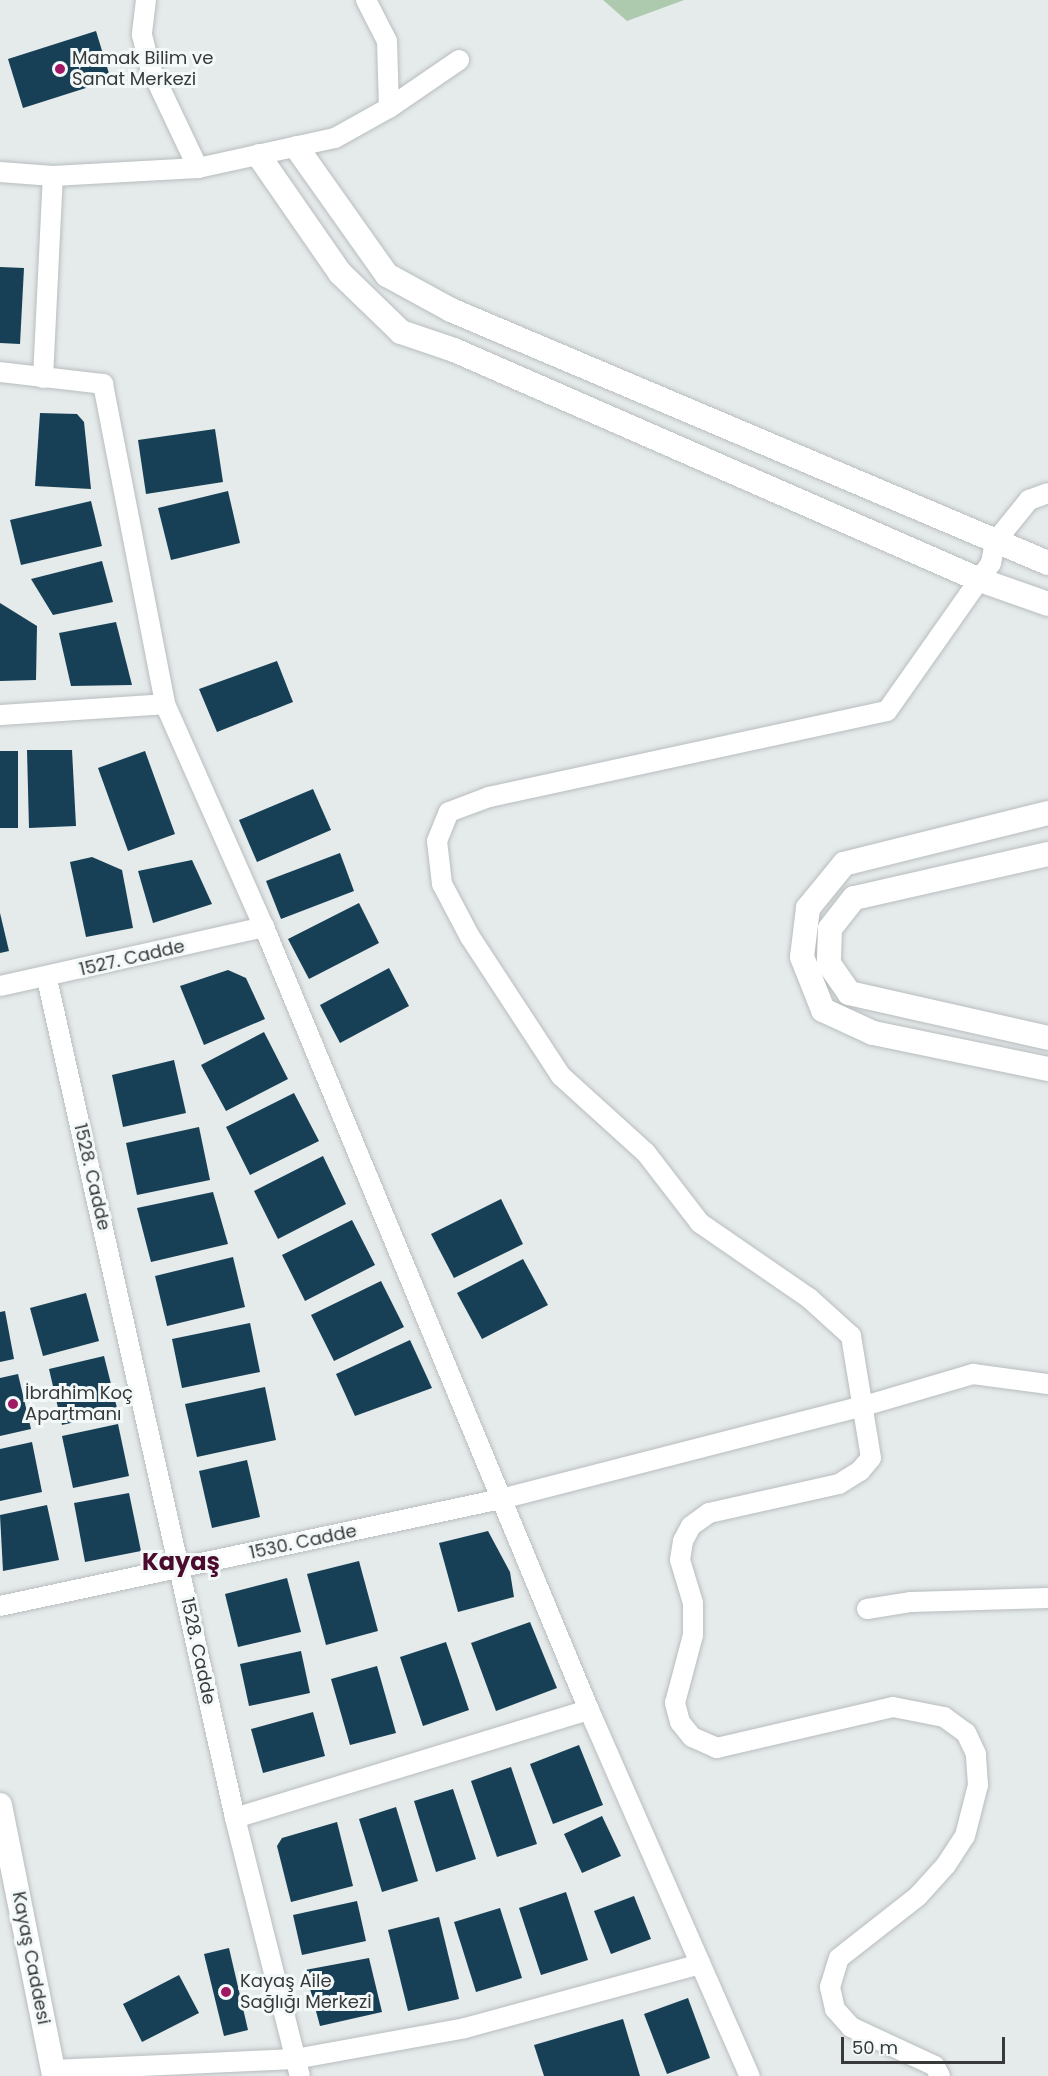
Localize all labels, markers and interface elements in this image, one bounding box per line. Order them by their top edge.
place label: Mamak Bilim ve Sanat Merkezi [72,48,213,90]
marker: Mamak Bilim ve Sanat Merkezi [53,62,67,76]
street label: 1527. Cadde [77,935,187,981]
street label: 1528. Cadde [69,1122,115,1232]
place label: İbrahim Koç Apartmanı [25,1383,133,1426]
marker: İbrahim Koç Apartmanı [6,1397,20,1411]
street label: 1530. Cadde [247,1520,359,1564]
district label: Kayaş [142,1548,220,1576]
street label: 1528. Cadde [176,1595,220,1707]
street label: Kayaş Caddesi [8,1890,54,2026]
place label: Kayaş Aile Sağlığı Merkezi [240,1971,372,2014]
marker: Kayaş Aile Sağlığı Merkezi [217,1983,235,2001]
scale bar [844,2025,1008,2063]
text: 50 m [852,2035,898,2060]

